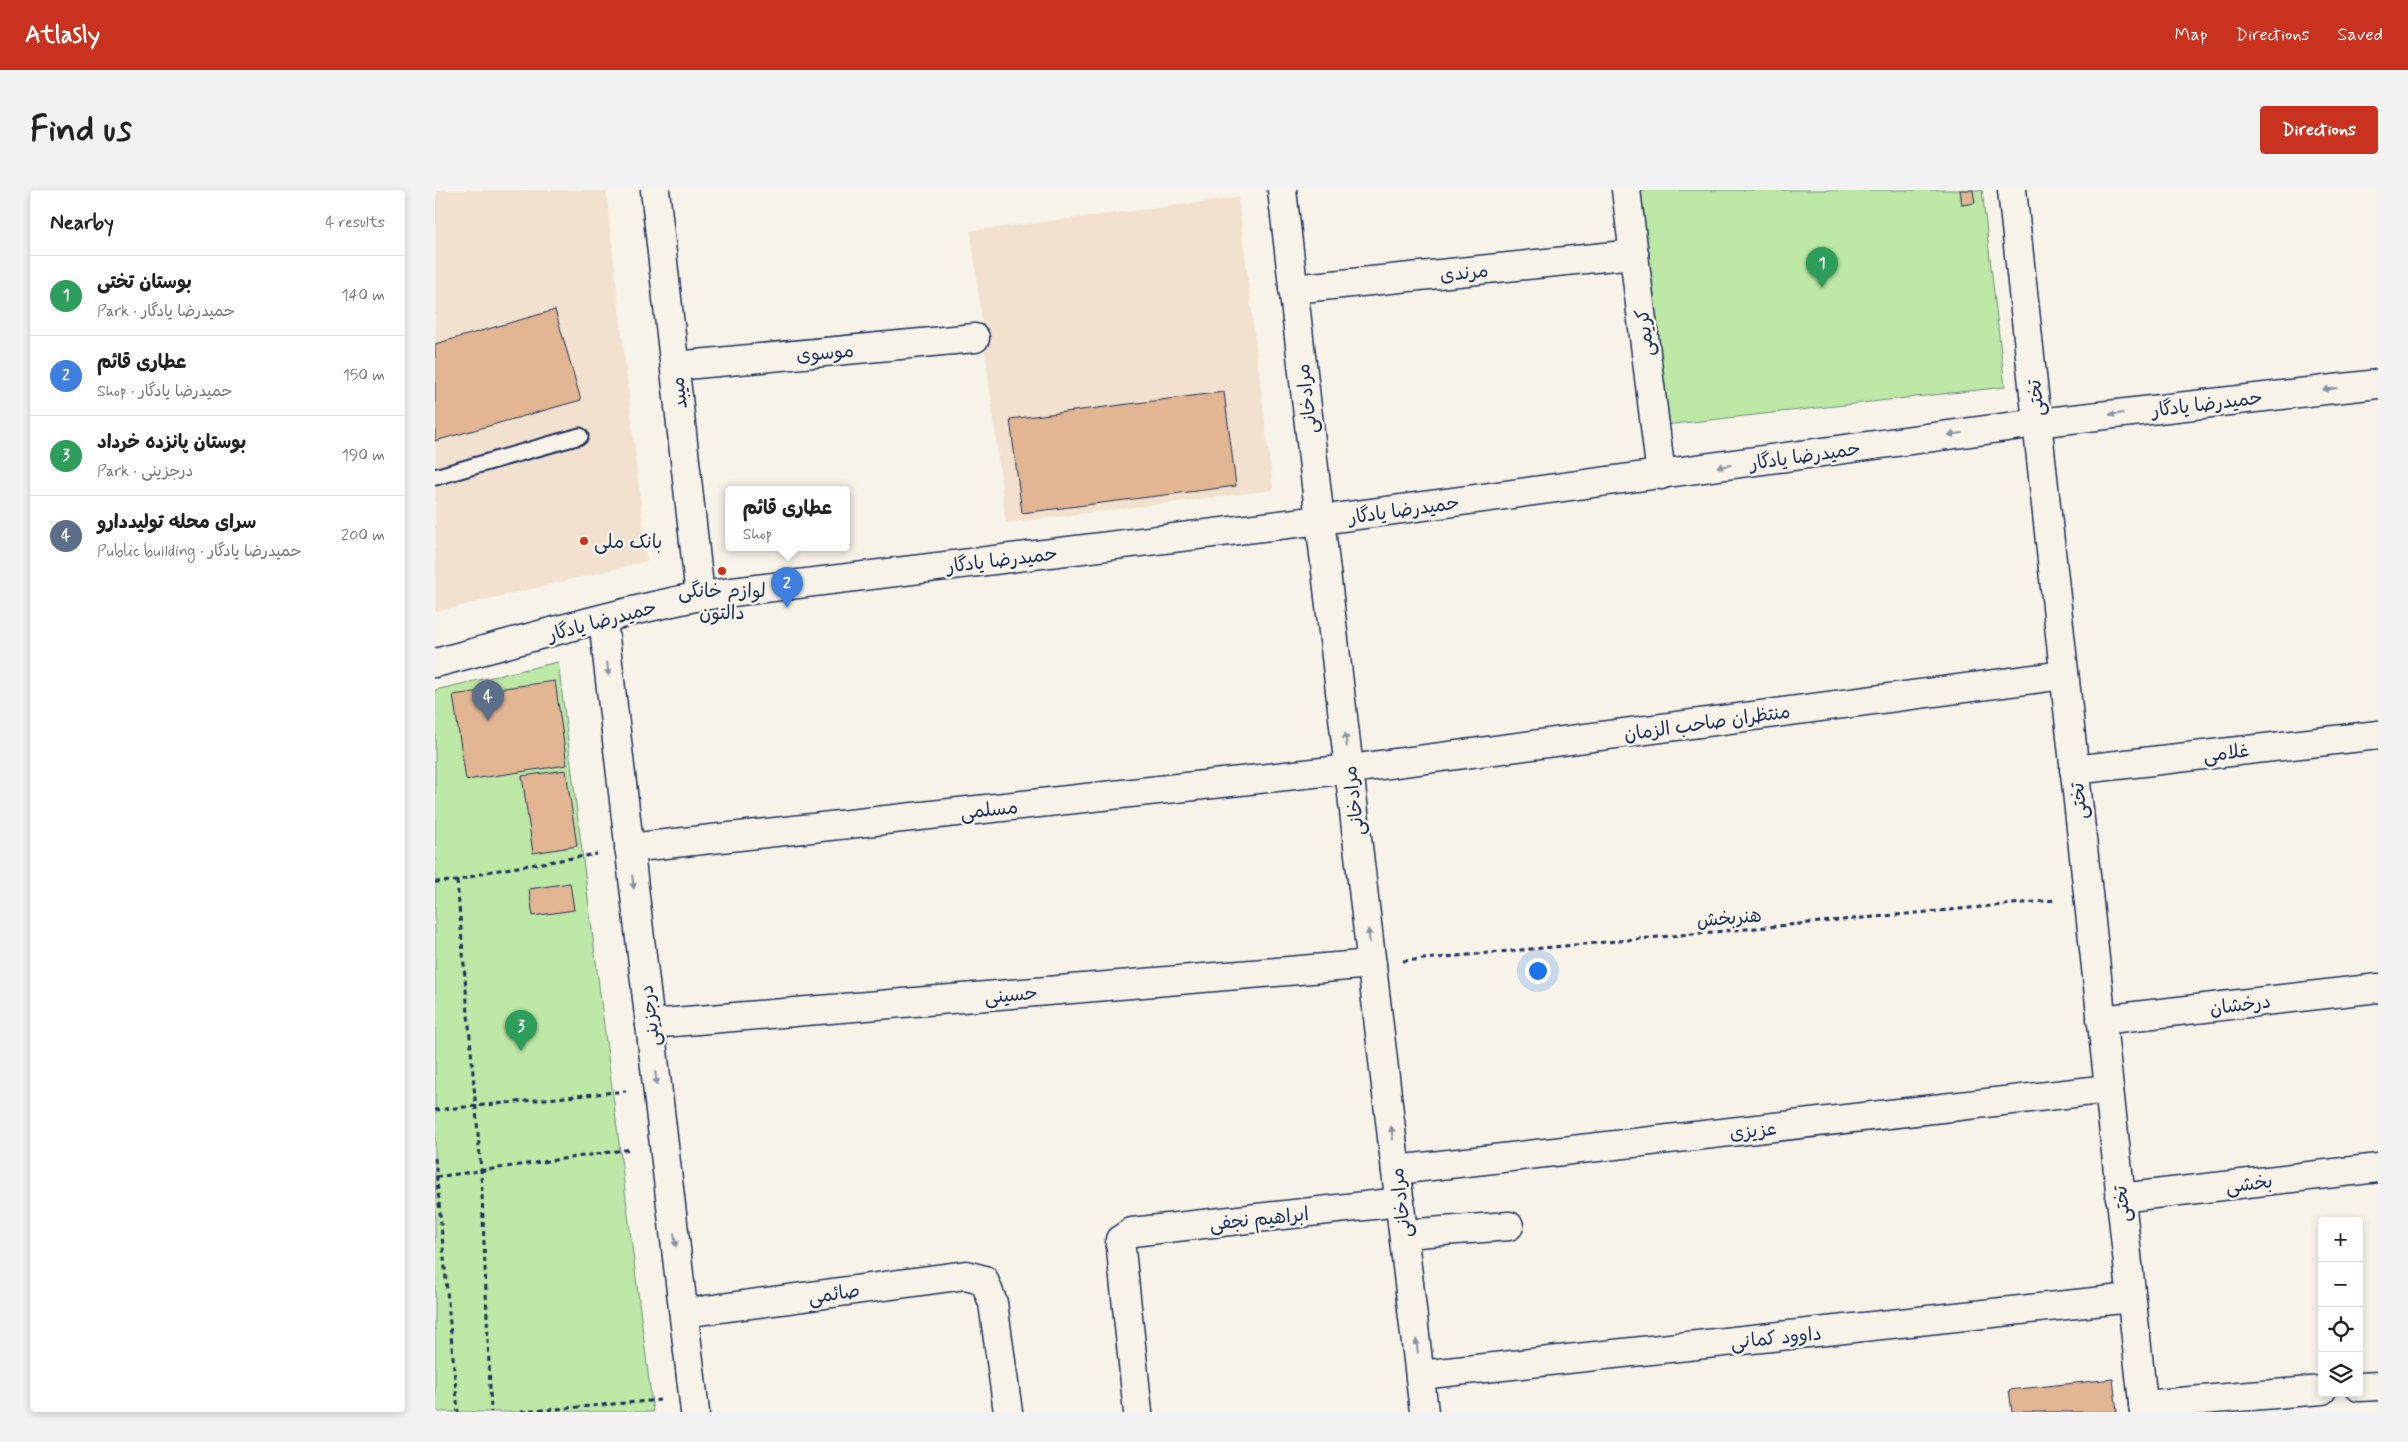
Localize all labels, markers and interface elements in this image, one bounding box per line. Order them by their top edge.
text: Atlasly [25,20,100,51]
text: Map [2175,23,2208,47]
text: Directions [2236,23,2310,47]
text: Saved [2338,23,2383,47]
button: Directions [2260,106,2378,154]
text: Find us [30,107,132,153]
text: Nearby [50,209,114,237]
text: 4 results [325,212,385,233]
pin: 1 [1806,247,1838,288]
street label: مرندی [1439,259,1490,288]
text: بوستان تختی [97,270,192,295]
text: 1 [62,285,70,306]
text: 140 m [341,285,385,306]
text: Park · حمیدرضا یادگار [97,301,235,322]
street label: کریمی [1630,308,1661,358]
street label: موسوی [795,339,855,368]
text: عطاری قائم [97,350,187,375]
street label: مرادخانی [1291,362,1324,435]
text: 2 [62,365,70,386]
text: 150 m [343,365,385,386]
street label: میبد [665,376,694,410]
street label: تختی [2022,378,2051,418]
text: Shop · حمیدرضا یادگار [97,381,233,402]
street label: حمیدرضا یادگار [2148,385,2264,424]
one-way arrow [2321,385,2337,393]
one-way arrow [2108,410,2124,418]
text: بوستان پانزده خرداد [97,430,246,455]
one-way arrow [1946,431,1962,439]
street label: حمیدرضا یادگار [1746,436,1862,477]
text: 3 [62,445,70,466]
text: 190 m [342,445,385,466]
text: Park · درجزینی [97,461,193,482]
one-way arrow [1716,462,1732,470]
popup [725,486,850,551]
street label: حمیدرضا یادگار [1345,490,1461,531]
text: عطاری قائم [743,496,832,521]
text: سرای محله تولیددارو [97,510,256,535]
text: Shop [743,524,772,545]
text: 4 [61,525,71,546]
text: 200 m [341,525,385,546]
place label: بانک ملی [594,530,662,555]
marker: بانک ملی [578,535,590,547]
text: Public building · حمیدرضا یادگار [97,541,302,562]
street label: حمیدرضا یادگار [943,541,1059,580]
marker: لوازم خانگی دالتون [716,565,728,577]
pin: 2 [771,567,803,608]
place label: لوازم خانگی دالتون [678,579,766,626]
street label: حمیدرضا یادگار [543,595,659,648]
one-way arrow [604,661,612,677]
pin: 4 [472,680,504,721]
street label: منتظران صاحب الزمان [1622,699,1792,748]
one-way arrow [1342,732,1350,748]
street label: غلامی [2202,738,2251,769]
street label: مرادخانی [1338,764,1371,837]
street label: تختی [2065,781,2094,821]
street label: مسلمی [959,795,1019,826]
one-way arrow [629,874,637,890]
street label: هنربخش [1696,903,1763,934]
one-way arrow [1365,928,1373,944]
your location [1525,958,1551,984]
street label: حسینی [983,981,1039,1010]
street label: درجزینی [634,984,667,1048]
street label: درخشان [2208,989,2272,1022]
pin: 3 [505,1010,537,1051]
one-way arrow [652,1071,660,1087]
street label: عزیزی [1728,1117,1778,1146]
one-way arrow [1388,1124,1396,1140]
street label: مرادخانی [1385,1166,1418,1239]
street label: بخشی [2224,1169,2274,1200]
street label: تختی [2108,1184,2137,1224]
street label: ابراهیم نجفی [1208,1202,1310,1238]
map controls [2318,1217,2363,1397]
button: + [2318,1217,2363,1262]
one-way arrow [671,1232,679,1248]
button: − [2318,1262,2363,1307]
street label: صائمی [807,1278,862,1310]
button: locate [2318,1307,2363,1352]
street label: داوود کمانی [1729,1321,1823,1356]
one-way arrow [1413,1338,1421,1354]
button: layers [2318,1352,2363,1397]

